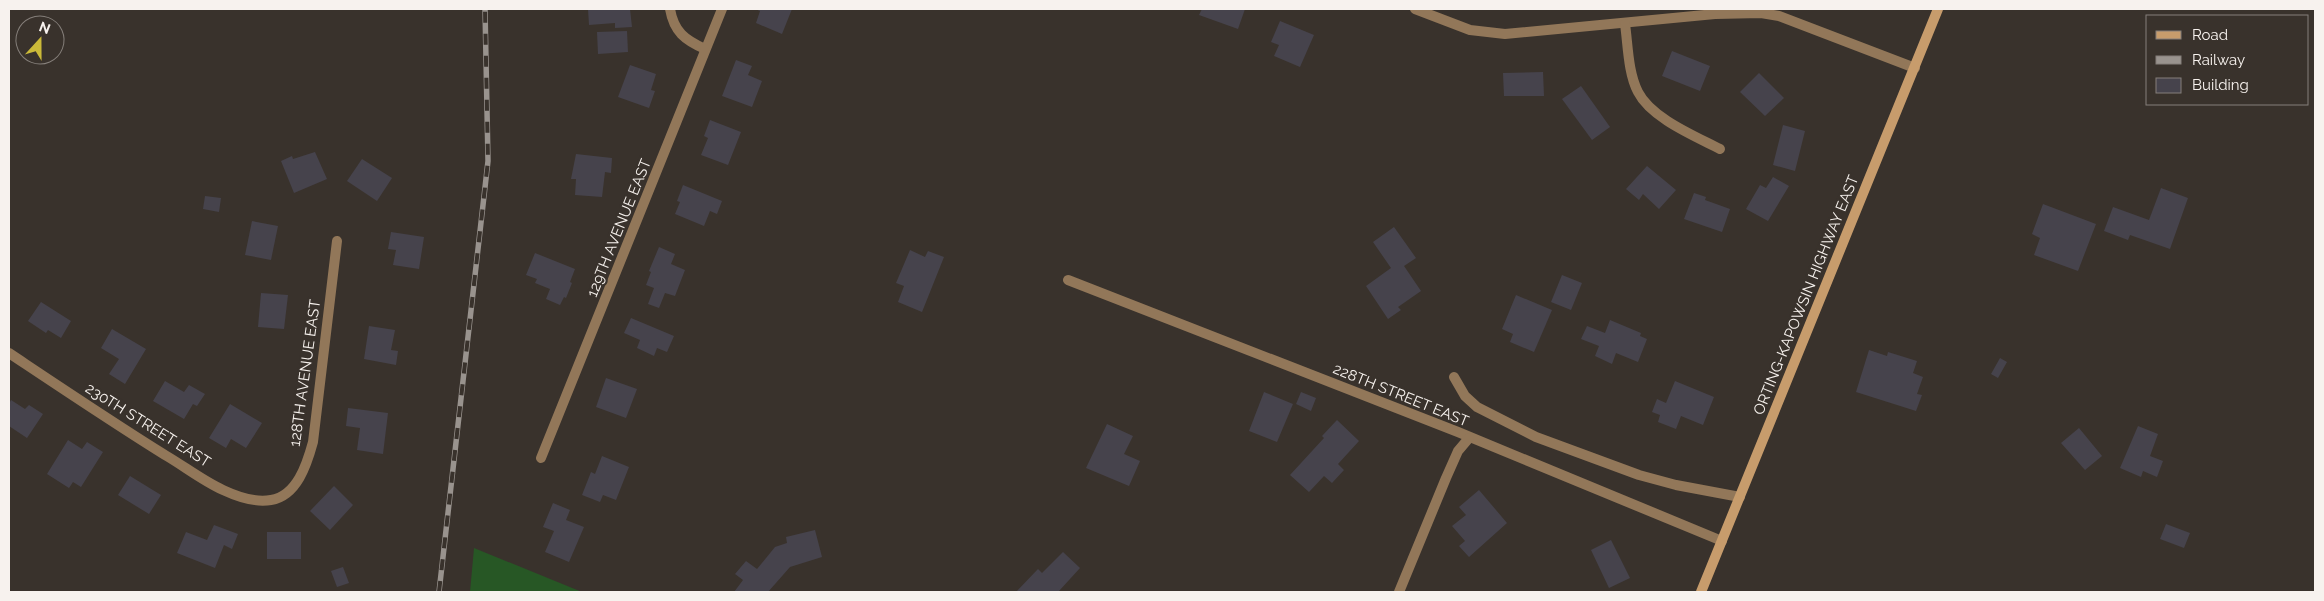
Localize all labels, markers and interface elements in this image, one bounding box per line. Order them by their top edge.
north arrow [15,15,65,65]
legend [2146,15,2309,105]
text: N [37,18,53,37]
text: Road [2192,26,2228,44]
text: Railway [2192,51,2245,69]
text: Building [2192,76,2249,94]
street label: 129TH AVENUE EAST [583,156,655,300]
street label: ORTING-KAPOWSIN HIGHWAY EAST [1750,173,1862,417]
street label: 128TH AVENUE EAST [286,298,324,448]
street label: 228TH STREET EAST [1331,360,1471,430]
street label: 230TH STREET EAST [82,379,214,471]

